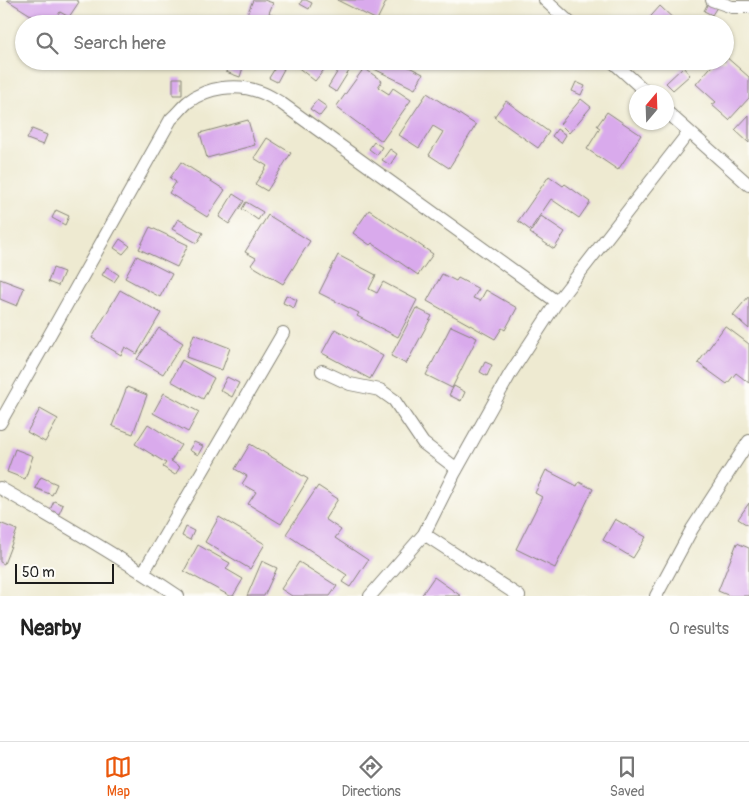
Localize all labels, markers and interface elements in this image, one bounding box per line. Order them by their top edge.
search box [15,15,734,70]
icon: search [33,29,61,57]
text: Search here [73,31,166,55]
north arrow [629,85,674,130]
scale bar [15,561,114,584]
text: 50 m [22,564,55,581]
text: Nearby [20,615,81,642]
text: 0 results [669,619,729,639]
tab: Map [104,753,132,800]
tab: Directions [341,753,401,800]
tab: Saved [610,753,645,800]

